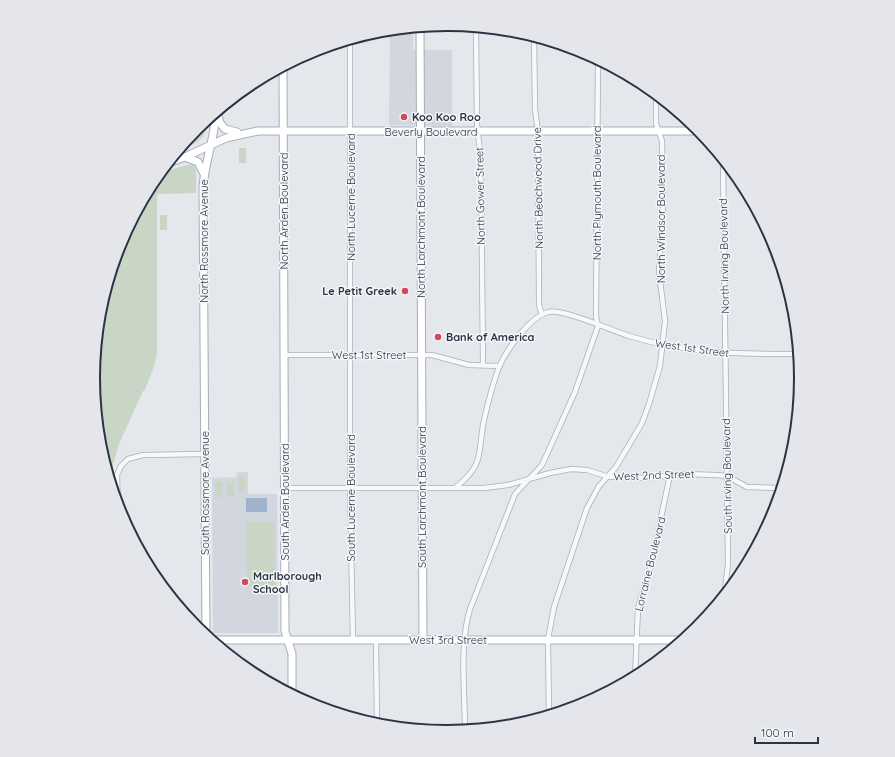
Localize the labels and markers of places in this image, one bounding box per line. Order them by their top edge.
place label: Koo Koo Roo [412,110,481,124]
marker: Koo Koo Roo [399,112,409,122]
place label: Le Petit Greek [322,284,397,298]
marker: Le Petit Greek [400,286,410,296]
place label: Bank of America [446,330,535,344]
marker: Bank of America [433,332,443,342]
place label: Marlborough School [253,569,322,596]
marker: Marlborough School [240,577,250,587]

